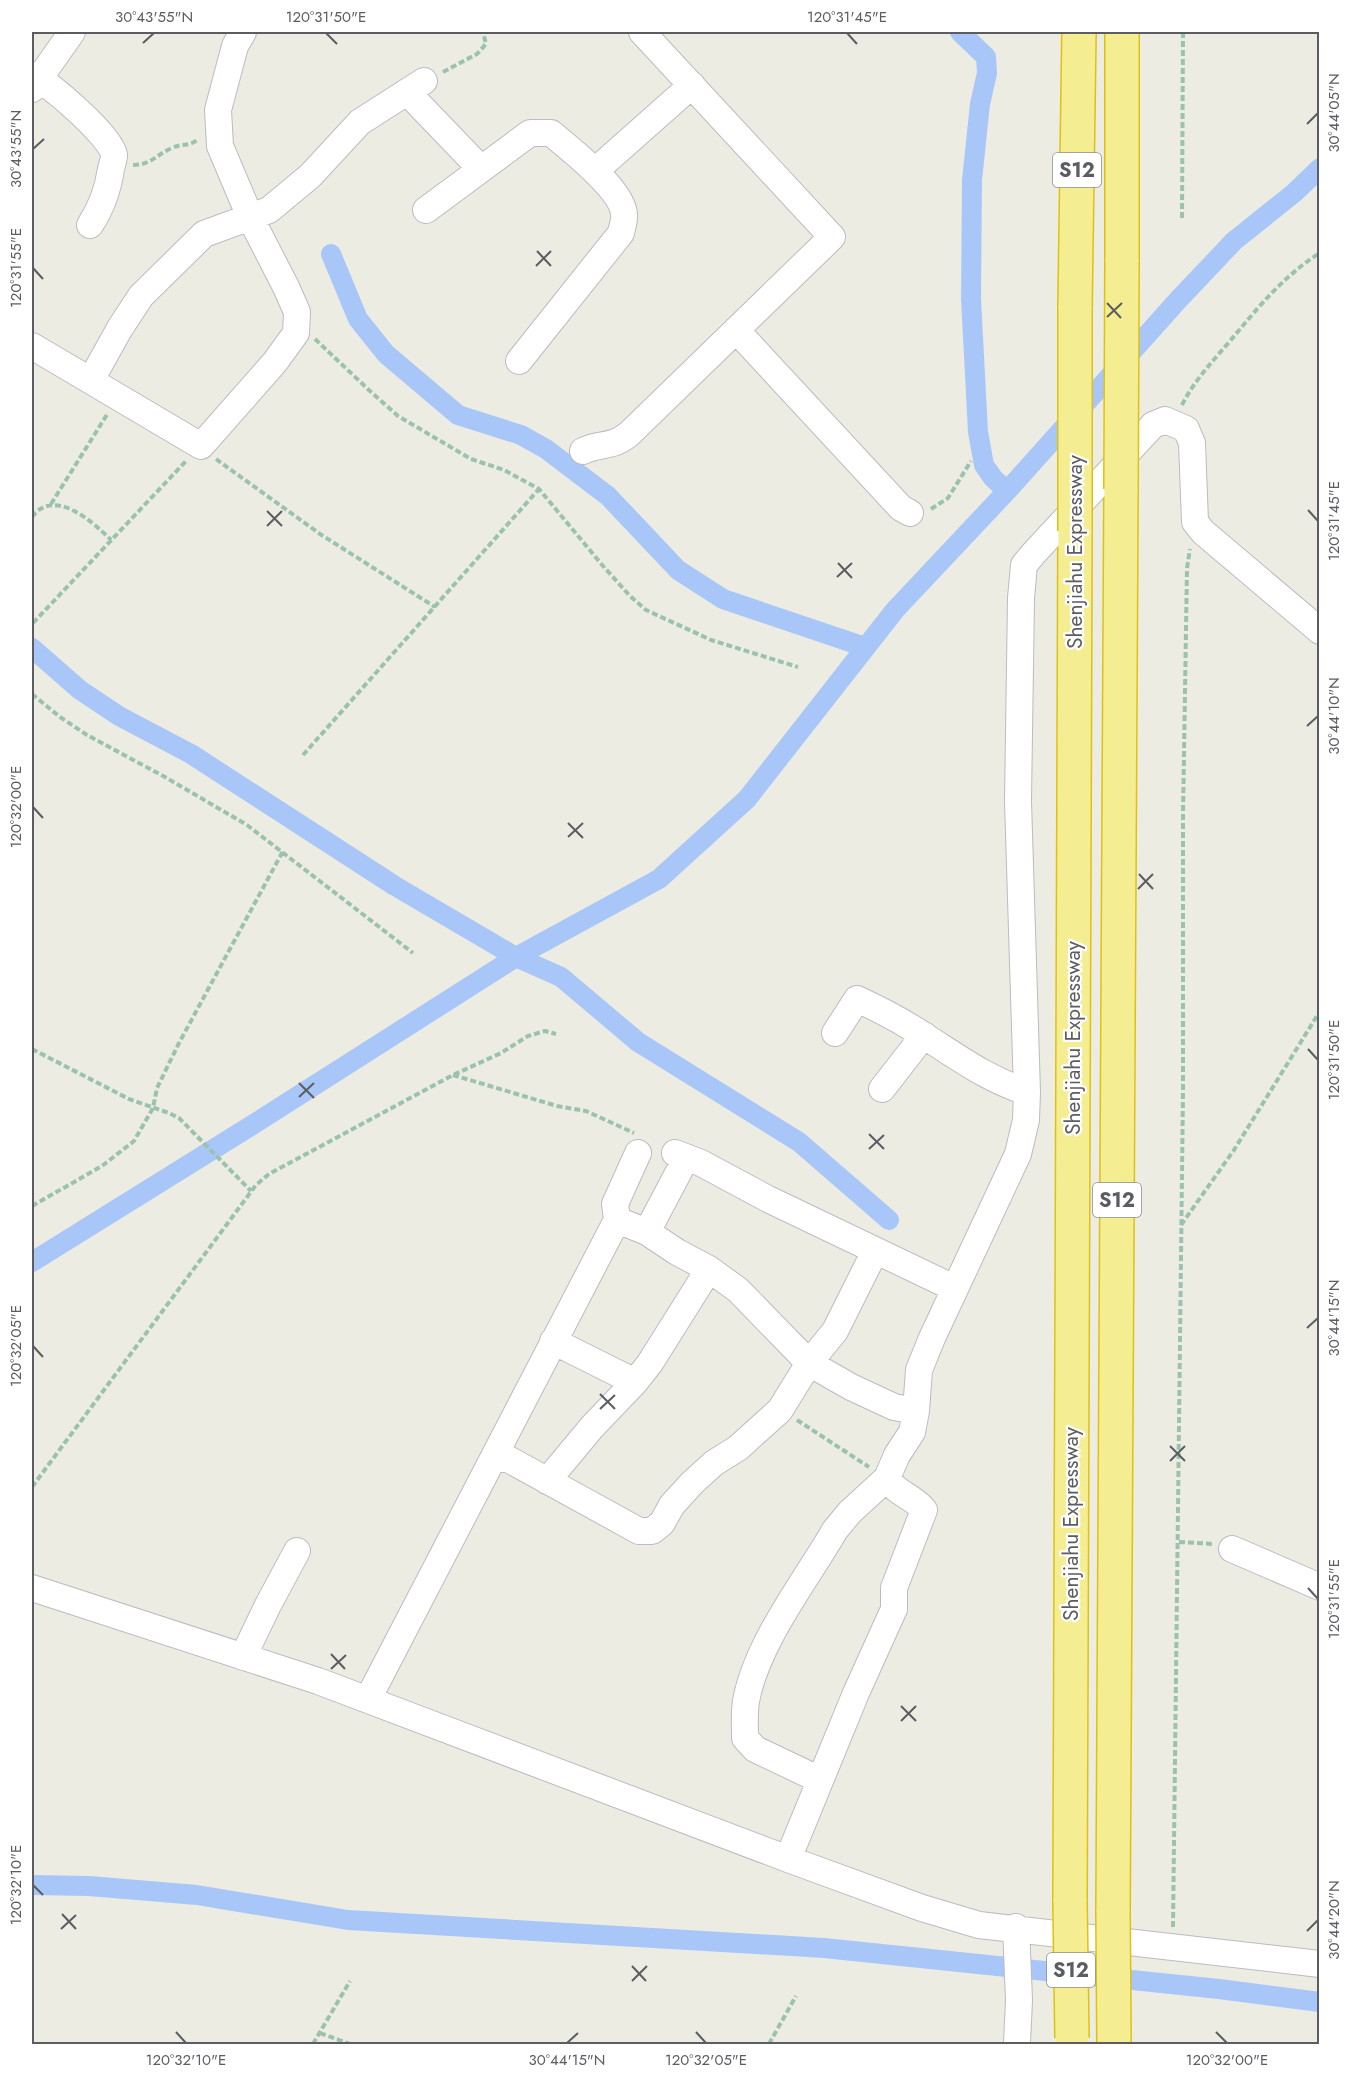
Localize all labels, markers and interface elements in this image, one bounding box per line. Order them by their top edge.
text: 30°43'55"N [115,6,193,28]
text: 120°31'50"E [286,6,366,28]
text: 120°31'45"E [807,6,887,28]
text: 30°44'05"N [1323,73,1345,153]
text: 30°43'55"N [5,110,27,188]
road number: S12 [1053,153,1101,187]
text: 120°31'55"E [5,228,27,308]
street label: Shenjiahu Expressway [1060,454,1090,649]
text: 120°31'45"E [1323,481,1345,561]
text: 30°44'10"N [1323,677,1345,755]
text: 120°32'00"E [5,766,27,848]
street label: Shenjiahu Expressway [1058,940,1088,1135]
text: 120°31'50"E [1323,1020,1345,1100]
road number: S12 [1093,1183,1141,1217]
text: 30°44'15"N [1323,1280,1345,1356]
text: 120°32'05"E [5,1305,27,1387]
street label: Shenjiahu Expressway [1056,1426,1086,1621]
text: 120°31'55"E [1323,1559,1345,1639]
text: 120°32'10"E [5,1845,27,1925]
text: 30°44'20"N [1323,1880,1345,1960]
road number: S12 [1047,1953,1095,1987]
text: 120°32'10"E [146,2049,226,2071]
text: 30°44'15"N [529,2049,605,2071]
text: 120°32'05"E [665,2049,747,2071]
text: 120°32'00"E [1186,2049,1268,2071]

